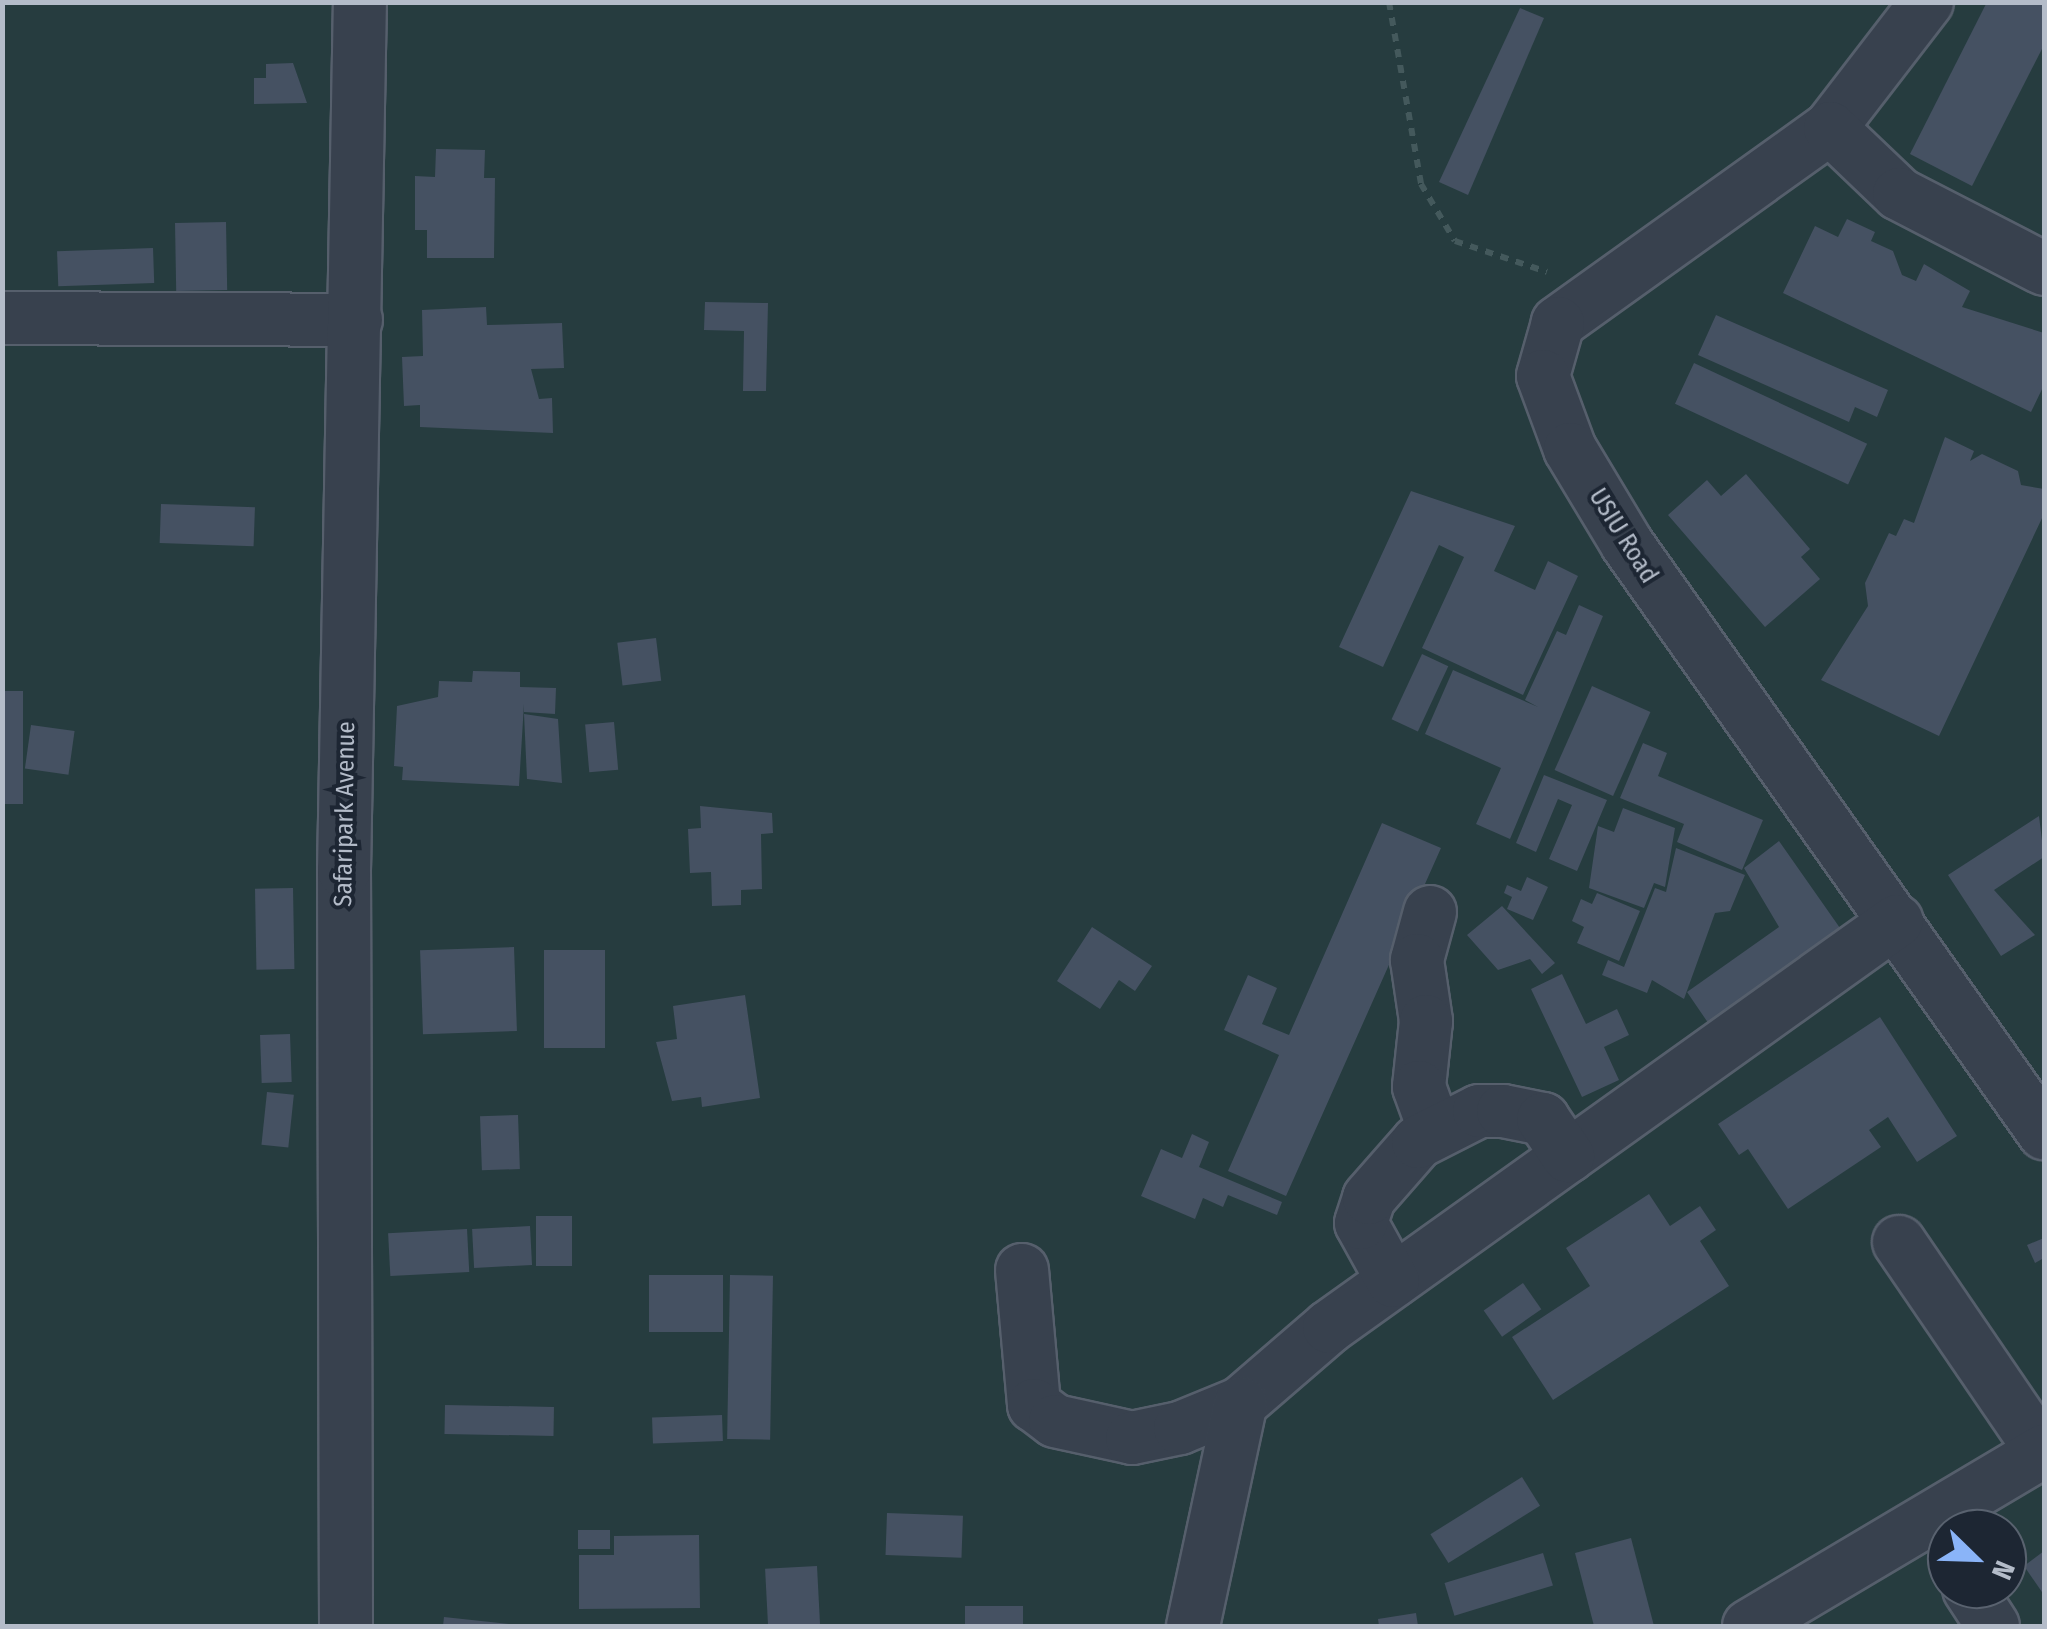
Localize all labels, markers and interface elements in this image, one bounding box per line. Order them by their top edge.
street label: USIU Road [1582,483,1664,589]
street label: Safaripark Avenue [328,721,362,907]
north arrow [1927,1509,2027,1609]
text: N [1985,1556,2022,1584]

